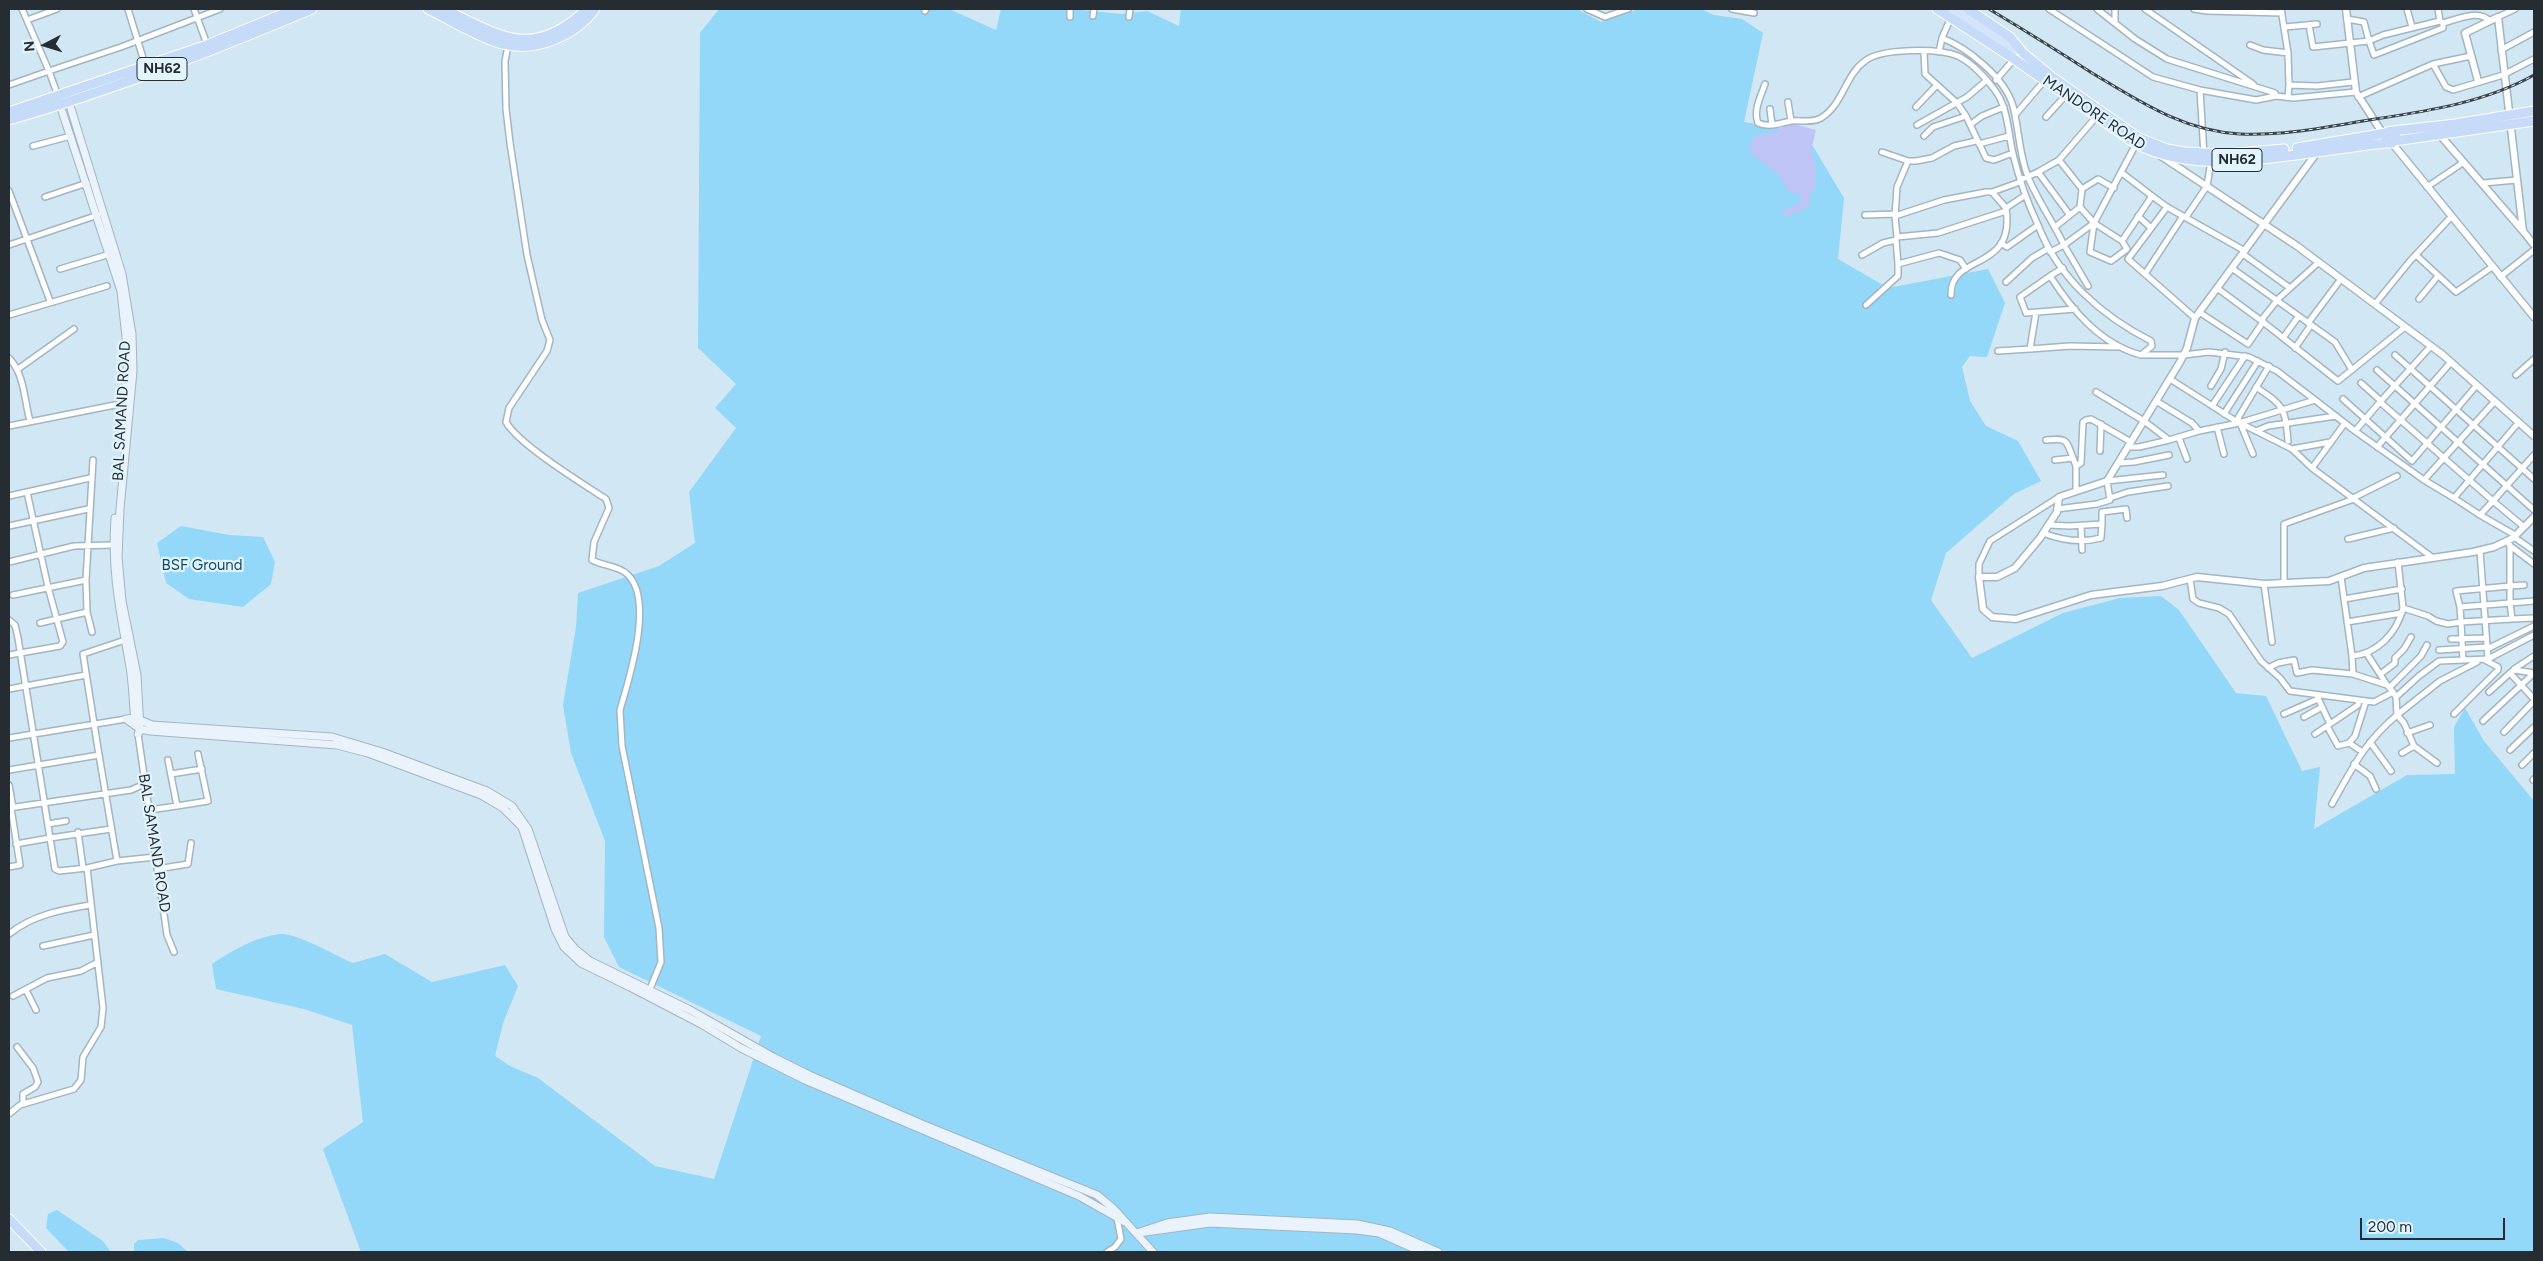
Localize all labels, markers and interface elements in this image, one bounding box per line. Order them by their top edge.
north arrow [20,20,70,70]
text: N [21,40,38,52]
road number: NH62 [137,58,187,80]
street label: MANDORE ROAD [2039,72,2149,154]
road number: NH62 [2212,148,2262,172]
street label: BAL SAMAND ROAD [109,341,135,481]
park label: BSF Ground [162,557,242,575]
street label: BAL SAMAND ROAD [134,772,174,914]
scale bar [2363,1208,2508,1240]
text: 200 m [2368,1218,2412,1236]

